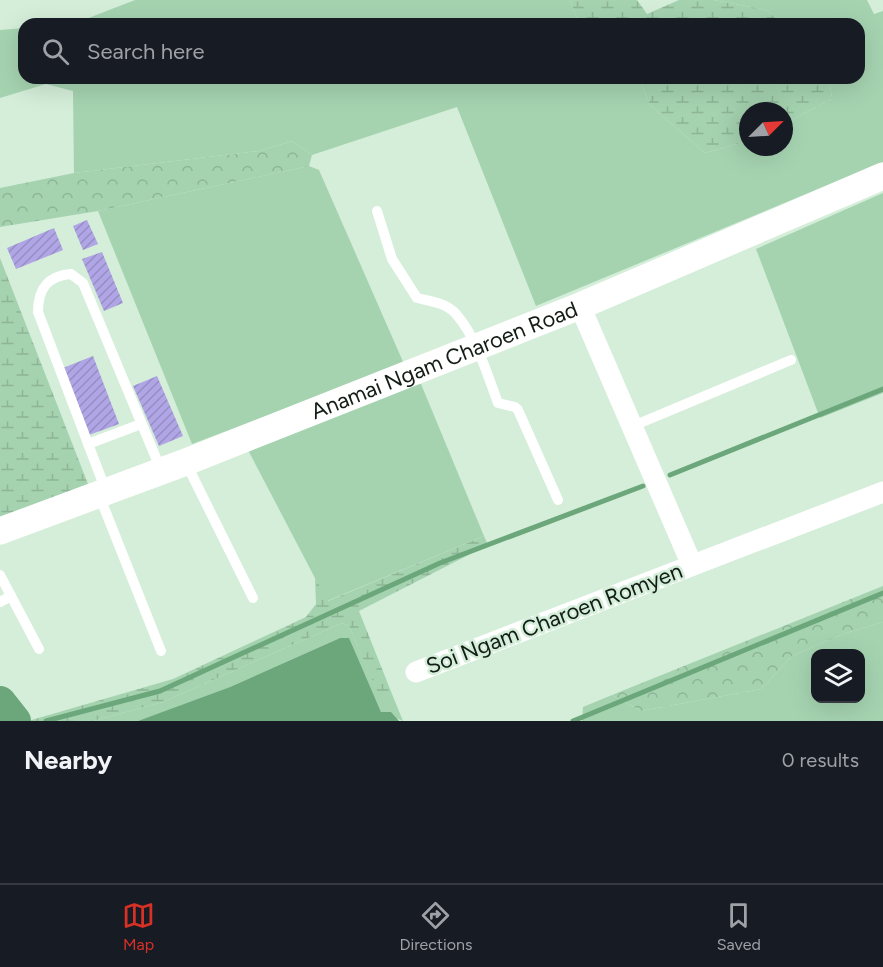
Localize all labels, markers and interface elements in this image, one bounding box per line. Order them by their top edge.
search box [18,18,865,84]
icon: search [39,35,72,68]
text: Search here [87,38,205,65]
north arrow [739,102,793,156]
street label: Anamai Ngam Charoen Road [307,295,581,425]
street label: Soi Ngam Charoen Romyen [422,557,686,680]
map controls [811,649,865,703]
button: layers [811,649,865,703]
text: Nearby [24,744,112,776]
text: 0 results [782,748,859,772]
tab: Map [122,899,155,954]
tab: Directions [399,899,472,954]
tab: Saved [717,899,761,954]

